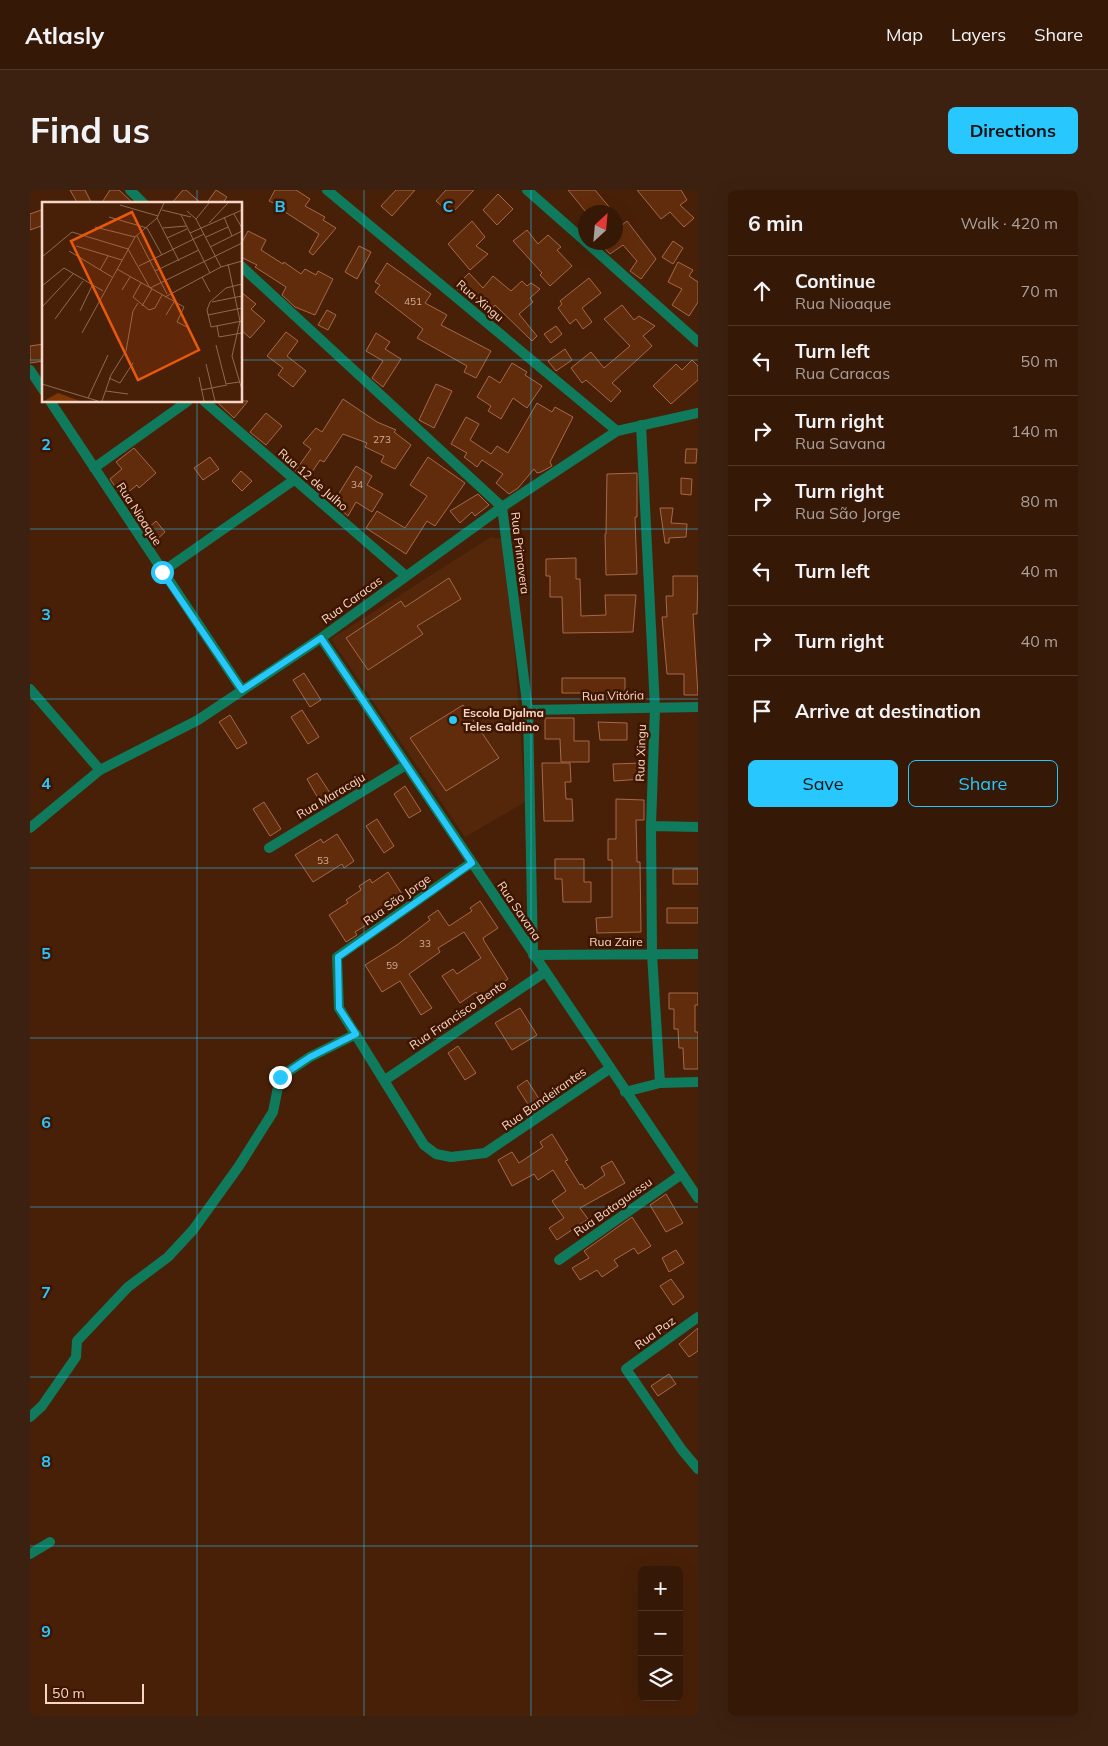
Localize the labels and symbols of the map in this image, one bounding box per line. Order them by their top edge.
text: B [274,196,286,216]
text: C [443,196,454,216]
inset map [42,202,242,402]
north arrow [578,205,623,250]
street label: Rua Xingu [454,276,507,325]
house number: 451 [404,295,422,308]
house number: 273 [373,433,391,446]
text: 2 [41,434,51,454]
street label: Rua 12 de Julho [275,445,351,514]
house number: 34 [351,478,363,491]
street label: Rua Nioaque [113,479,165,548]
street label: Rua Primavera [508,511,533,595]
route start [151,561,174,584]
street label: Rua Caracas [318,573,385,627]
text: 3 [41,604,51,624]
street label: Rua Vitória [582,687,644,704]
place label: Escola Djalma Teles Galdino [463,705,544,734]
marker: Escola Djalma Teles Galdino [447,714,459,726]
street label: Rua Xingu [632,724,649,782]
street label: Rua Maracaju [294,769,368,822]
text: 4 [41,773,51,793]
house number: 53 [317,854,329,867]
street label: Rua São Jorge [360,871,433,928]
street label: Rua Savana [494,878,545,943]
street label: Rua Zaire [589,934,643,949]
house number: 33 [419,937,431,950]
text: 5 [41,943,51,963]
house number: 59 [386,959,398,972]
street label: Rua Francisco Bento [406,976,509,1053]
street label: Rua Bandeirantes [499,1064,589,1133]
route end [269,1066,292,1089]
text: 6 [41,1112,51,1132]
street label: Rua Bataguassu [571,1174,655,1239]
text: 7 [41,1282,51,1302]
street label: Rua Paz [631,1313,678,1352]
text: 8 [41,1451,51,1471]
text: 9 [41,1621,51,1641]
scale bar [45,1681,144,1704]

